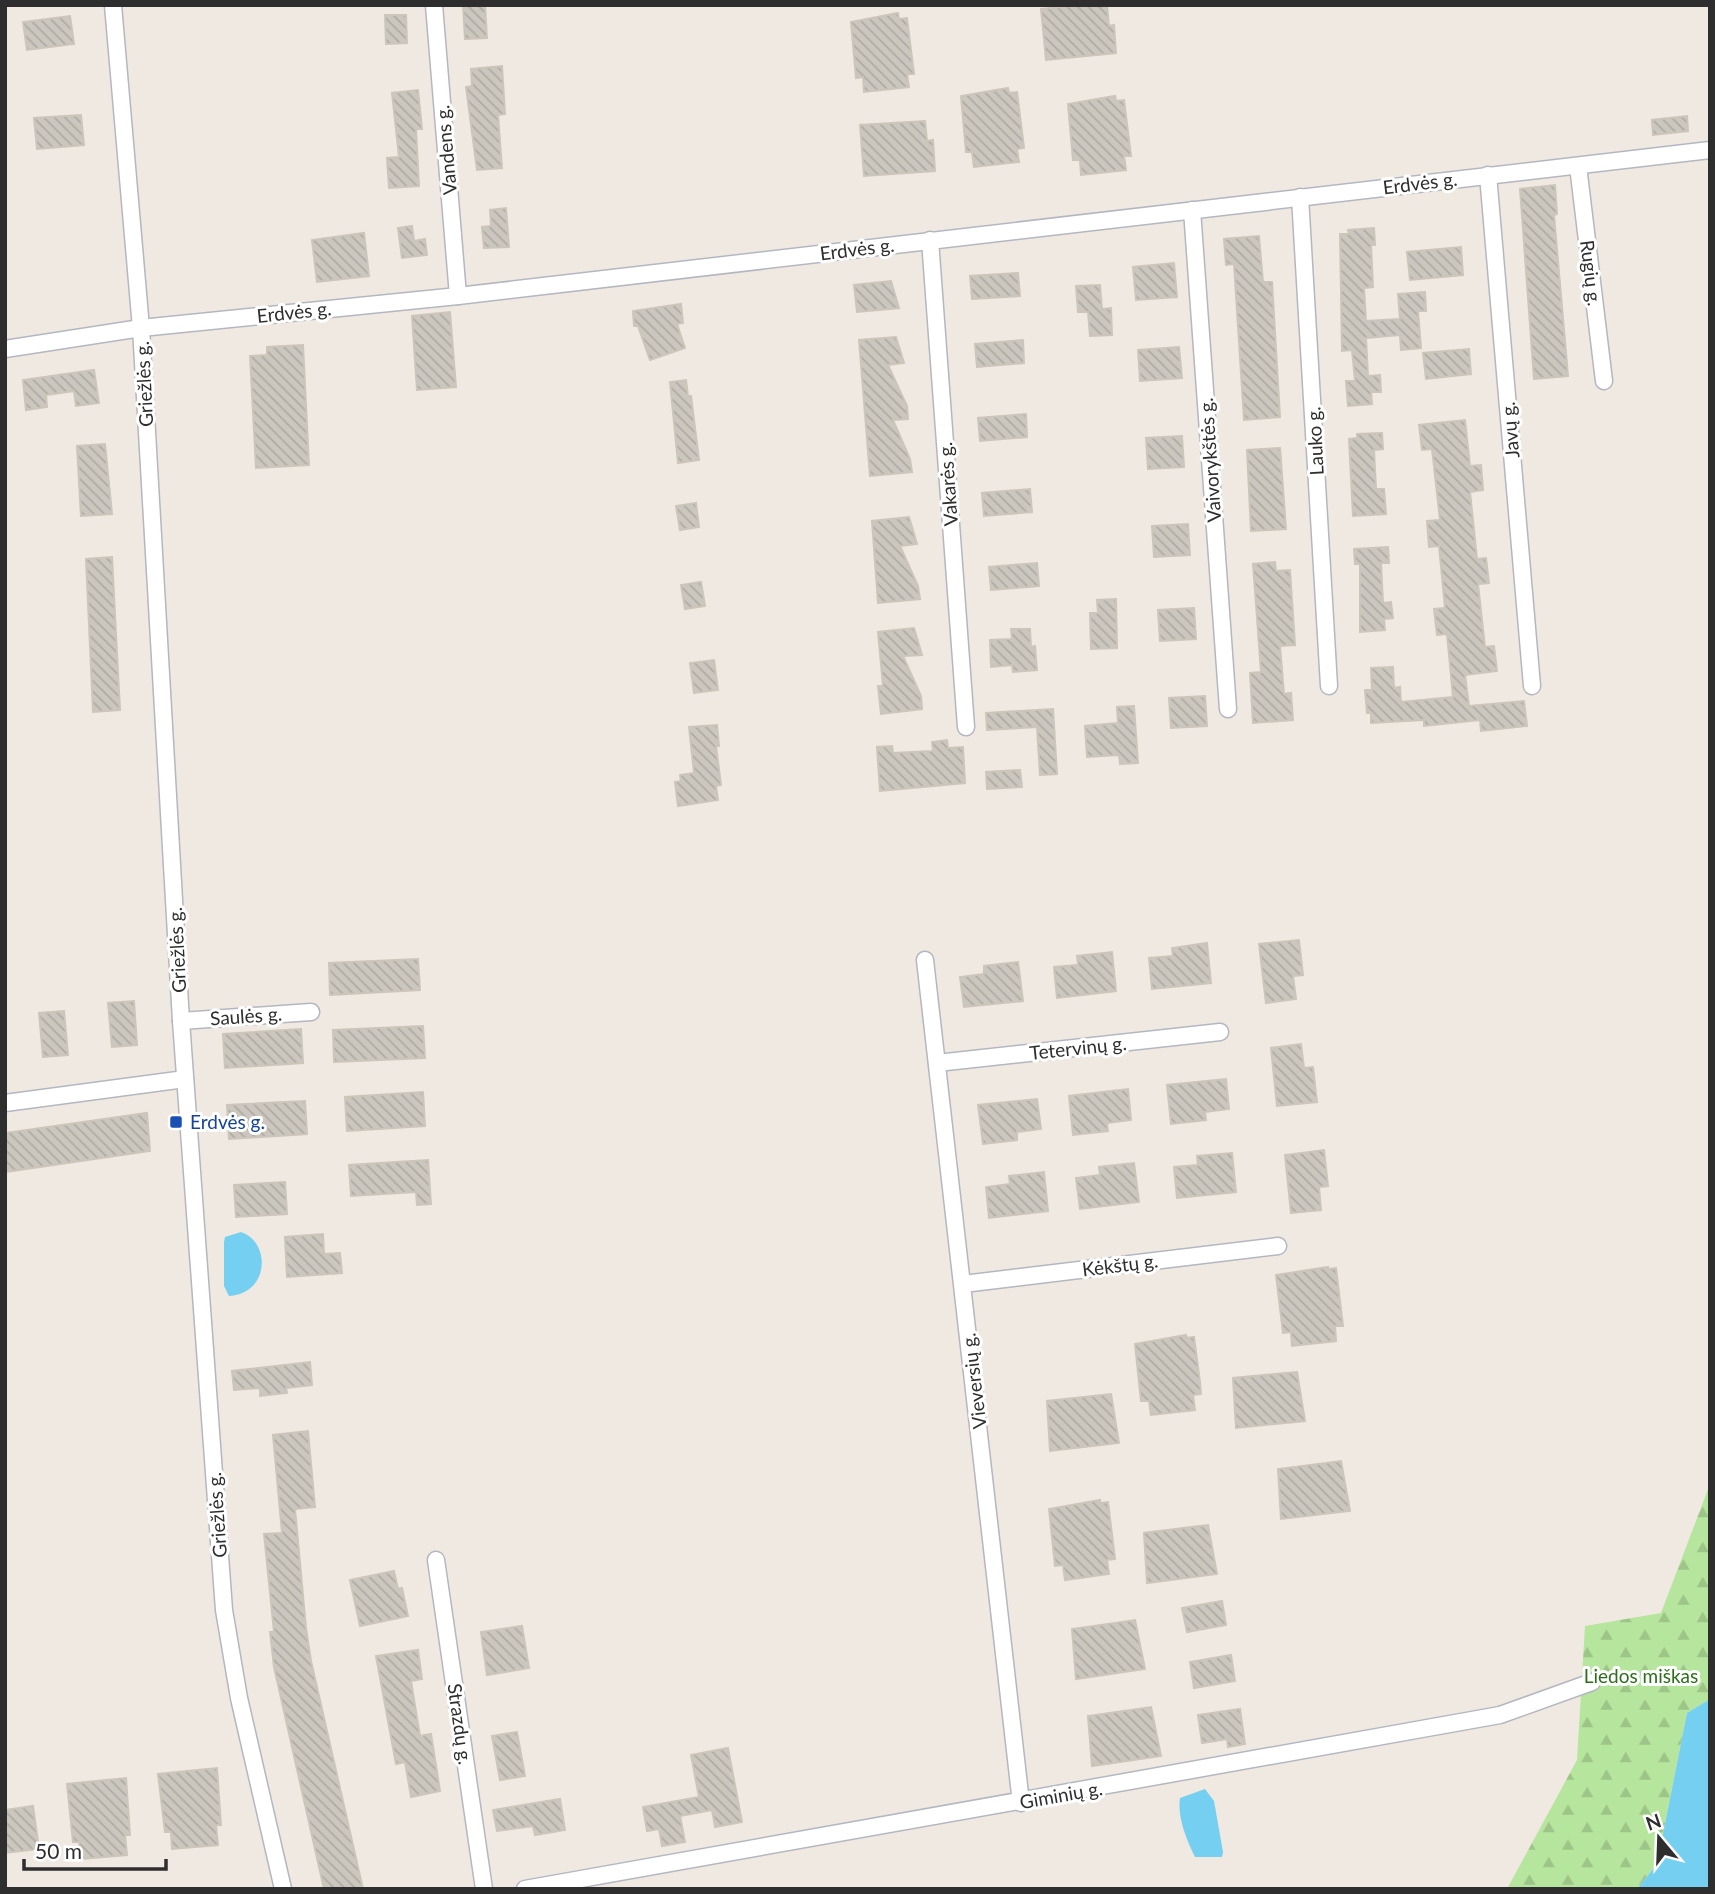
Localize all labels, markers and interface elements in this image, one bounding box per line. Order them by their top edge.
street label: Vandens g. [430,104,461,196]
street label: Erdvės g. [1381,167,1459,198]
street label: Erdvės g. [818,233,896,264]
street label: Rugių g. [1576,239,1607,307]
street label: Erdvės g. [255,296,332,327]
street label: Griežlės g. [130,341,157,427]
street label: Vaivorykštės g. [1194,397,1225,523]
street label: Javų g. [1496,401,1523,459]
street label: Lauko g. [1301,406,1328,476]
street label: Vakarės g. [933,441,962,527]
street label: Griežlės g. [163,907,190,993]
street label: Saulės g. [209,1002,283,1029]
street label: Tetervinų g. [1028,1031,1128,1064]
place label: Erdvės g. [190,1110,265,1133]
marker: Erdvės g. [168,1114,184,1130]
street label: Kėkštų g. [1081,1248,1159,1281]
street label: Vieversių g. [956,1332,991,1430]
street label: Griežlės g. [202,1471,231,1559]
park label: Liedos miškas [1584,1664,1698,1687]
street label: Strazdų g. [443,1682,478,1766]
street label: Giminių g. [1018,1776,1104,1813]
north arrow [1624,1803,1694,1873]
text: N [1643,1808,1664,1835]
scale bar [24,1828,166,1872]
text: 50 m [35,1838,82,1863]

